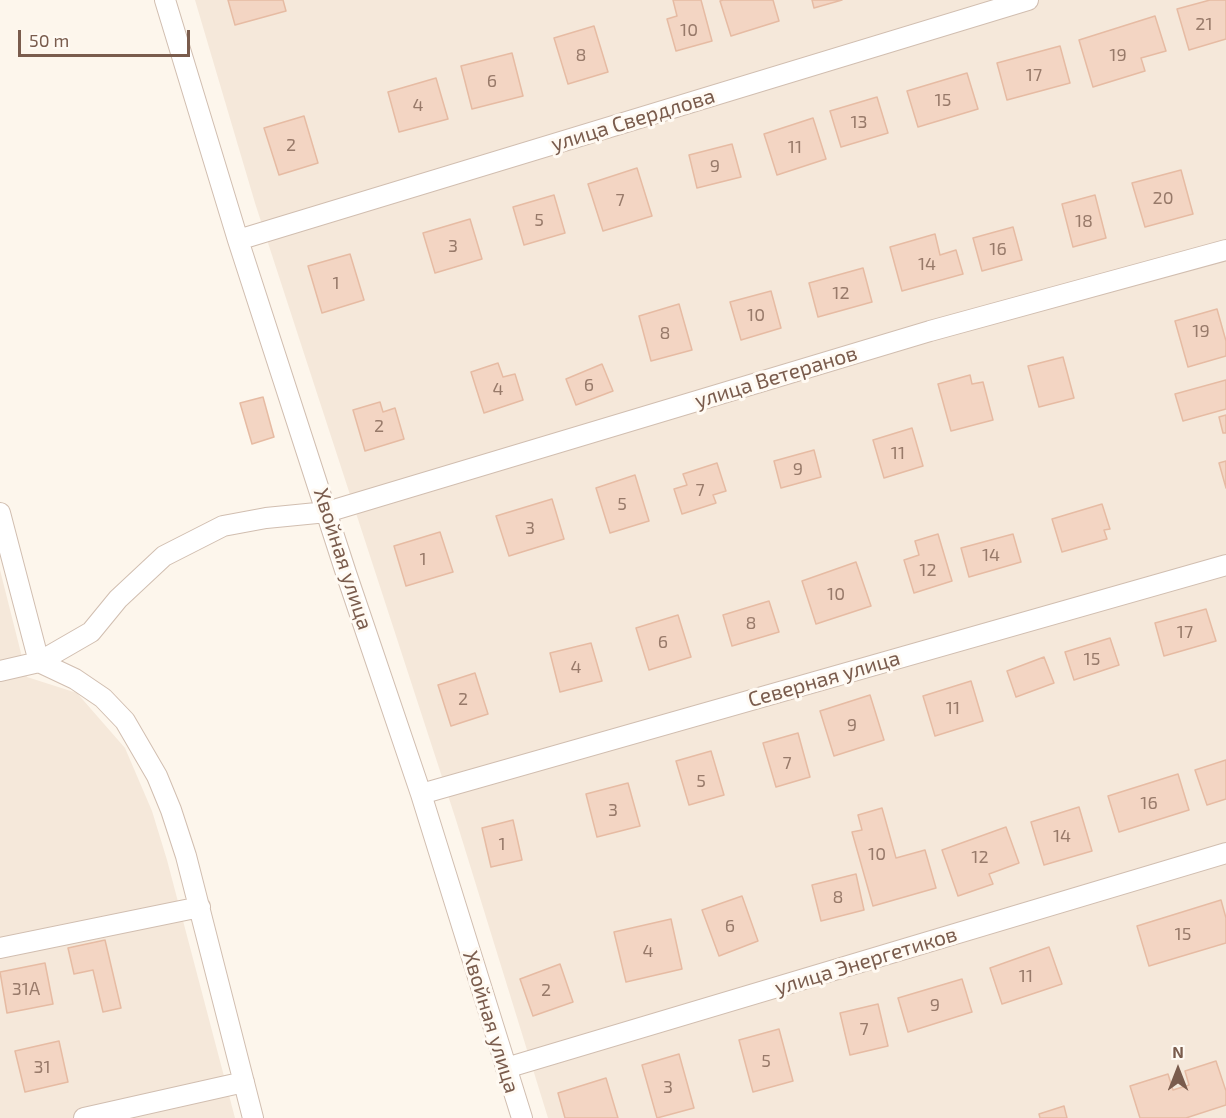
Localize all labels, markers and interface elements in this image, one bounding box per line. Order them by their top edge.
house number: 21 [1195,13,1213,35]
scale bar [21,18,194,56]
house number: 10 [680,19,698,41]
text: 50 m [29,29,69,51]
house number: 8 [576,44,586,66]
house number: 19 [1109,44,1127,66]
house number: 17 [1026,64,1042,86]
house number: 6 [487,70,497,92]
street label: улица Свердлова [548,83,718,157]
house number: 15 [935,89,951,111]
house number: 4 [412,94,424,116]
house number: 13 [850,111,868,133]
house number: 2 [286,134,296,156]
house number: 11 [788,136,802,158]
house number: 9 [710,155,720,177]
house number: 20 [1153,187,1173,209]
house number: 7 [615,189,625,211]
house number: 5 [534,209,544,231]
house number: 18 [1075,210,1093,232]
house number: 3 [448,235,458,257]
house number: 16 [989,238,1007,260]
house number: 14 [918,253,936,275]
house number: 1 [332,272,340,294]
house number: 12 [832,282,850,304]
house number: 10 [747,304,765,326]
house number: 19 [1192,320,1210,342]
house number: 8 [660,322,670,344]
street label: улица Ветеранов [692,340,860,414]
house number: 6 [584,374,594,396]
house number: 4 [492,378,504,400]
house number: 2 [374,415,384,437]
house number: 11 [891,442,905,464]
house number: 9 [793,458,803,480]
house number: 7 [695,479,705,501]
street label: Хвойная улица [308,485,378,633]
house number: 5 [617,493,627,515]
house number: 3 [525,517,535,539]
house number: 14 [982,544,1000,566]
house number: 1 [419,548,427,570]
house number: 12 [919,559,937,581]
house number: 10 [827,583,845,605]
house number: 8 [746,612,756,634]
house number: 17 [1177,621,1193,643]
house number: 6 [658,631,668,653]
street label: Северная улица [745,645,903,713]
house number: 15 [1084,648,1100,670]
house number: 4 [570,656,582,678]
house number: 2 [458,688,468,710]
house number: 11 [946,697,960,719]
house number: 9 [847,714,857,736]
house number: 7 [782,752,792,774]
house number: 5 [696,770,706,792]
house number: 16 [1140,792,1158,814]
house number: 3 [608,799,618,821]
house number: 14 [1053,825,1071,847]
house number: 1 [498,833,506,855]
house number: 10 [868,843,886,865]
house number: 12 [971,846,989,868]
house number: 8 [833,886,843,908]
house number: 6 [725,915,735,937]
street label: улица Энергетиков [772,921,960,1001]
house number: 15 [1175,923,1191,945]
house number: 4 [642,940,654,962]
street label: Хвойная улица [457,948,525,1096]
house number: 11 [1019,965,1033,987]
house number: 31А [12,978,40,1000]
house number: 2 [541,979,551,1001]
house number: 9 [930,994,940,1016]
house number: 7 [859,1018,869,1040]
north arrow [1148,1040,1208,1100]
text: N [1172,1042,1184,1061]
house number: 5 [761,1050,771,1072]
house number: 31 [33,1056,51,1078]
house number: 3 [663,1076,673,1098]

